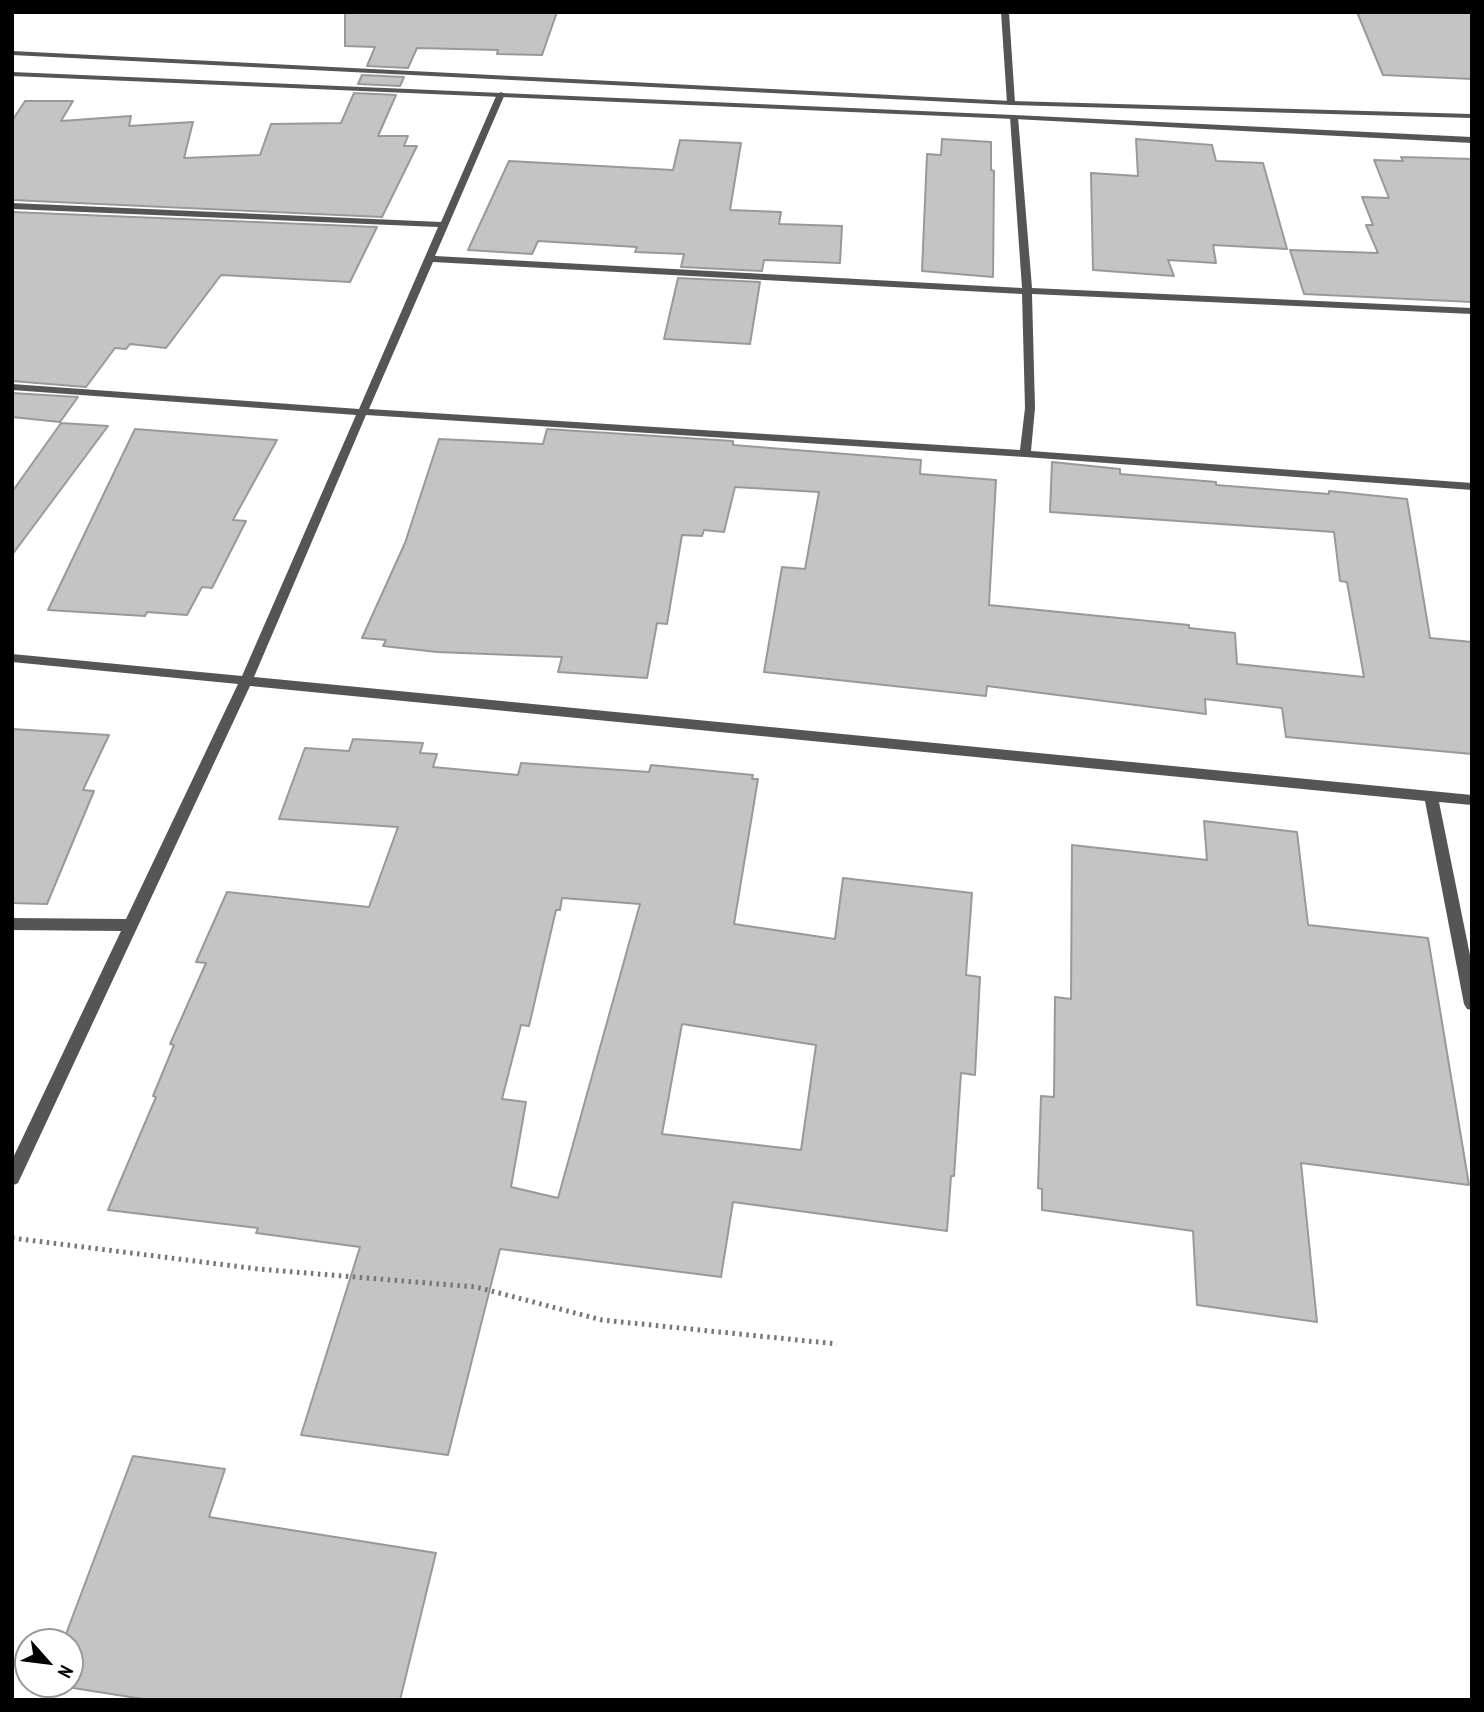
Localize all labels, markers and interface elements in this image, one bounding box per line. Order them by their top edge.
north arrow [14,1628,84,1698]
text: N [53,1662,79,1682]

